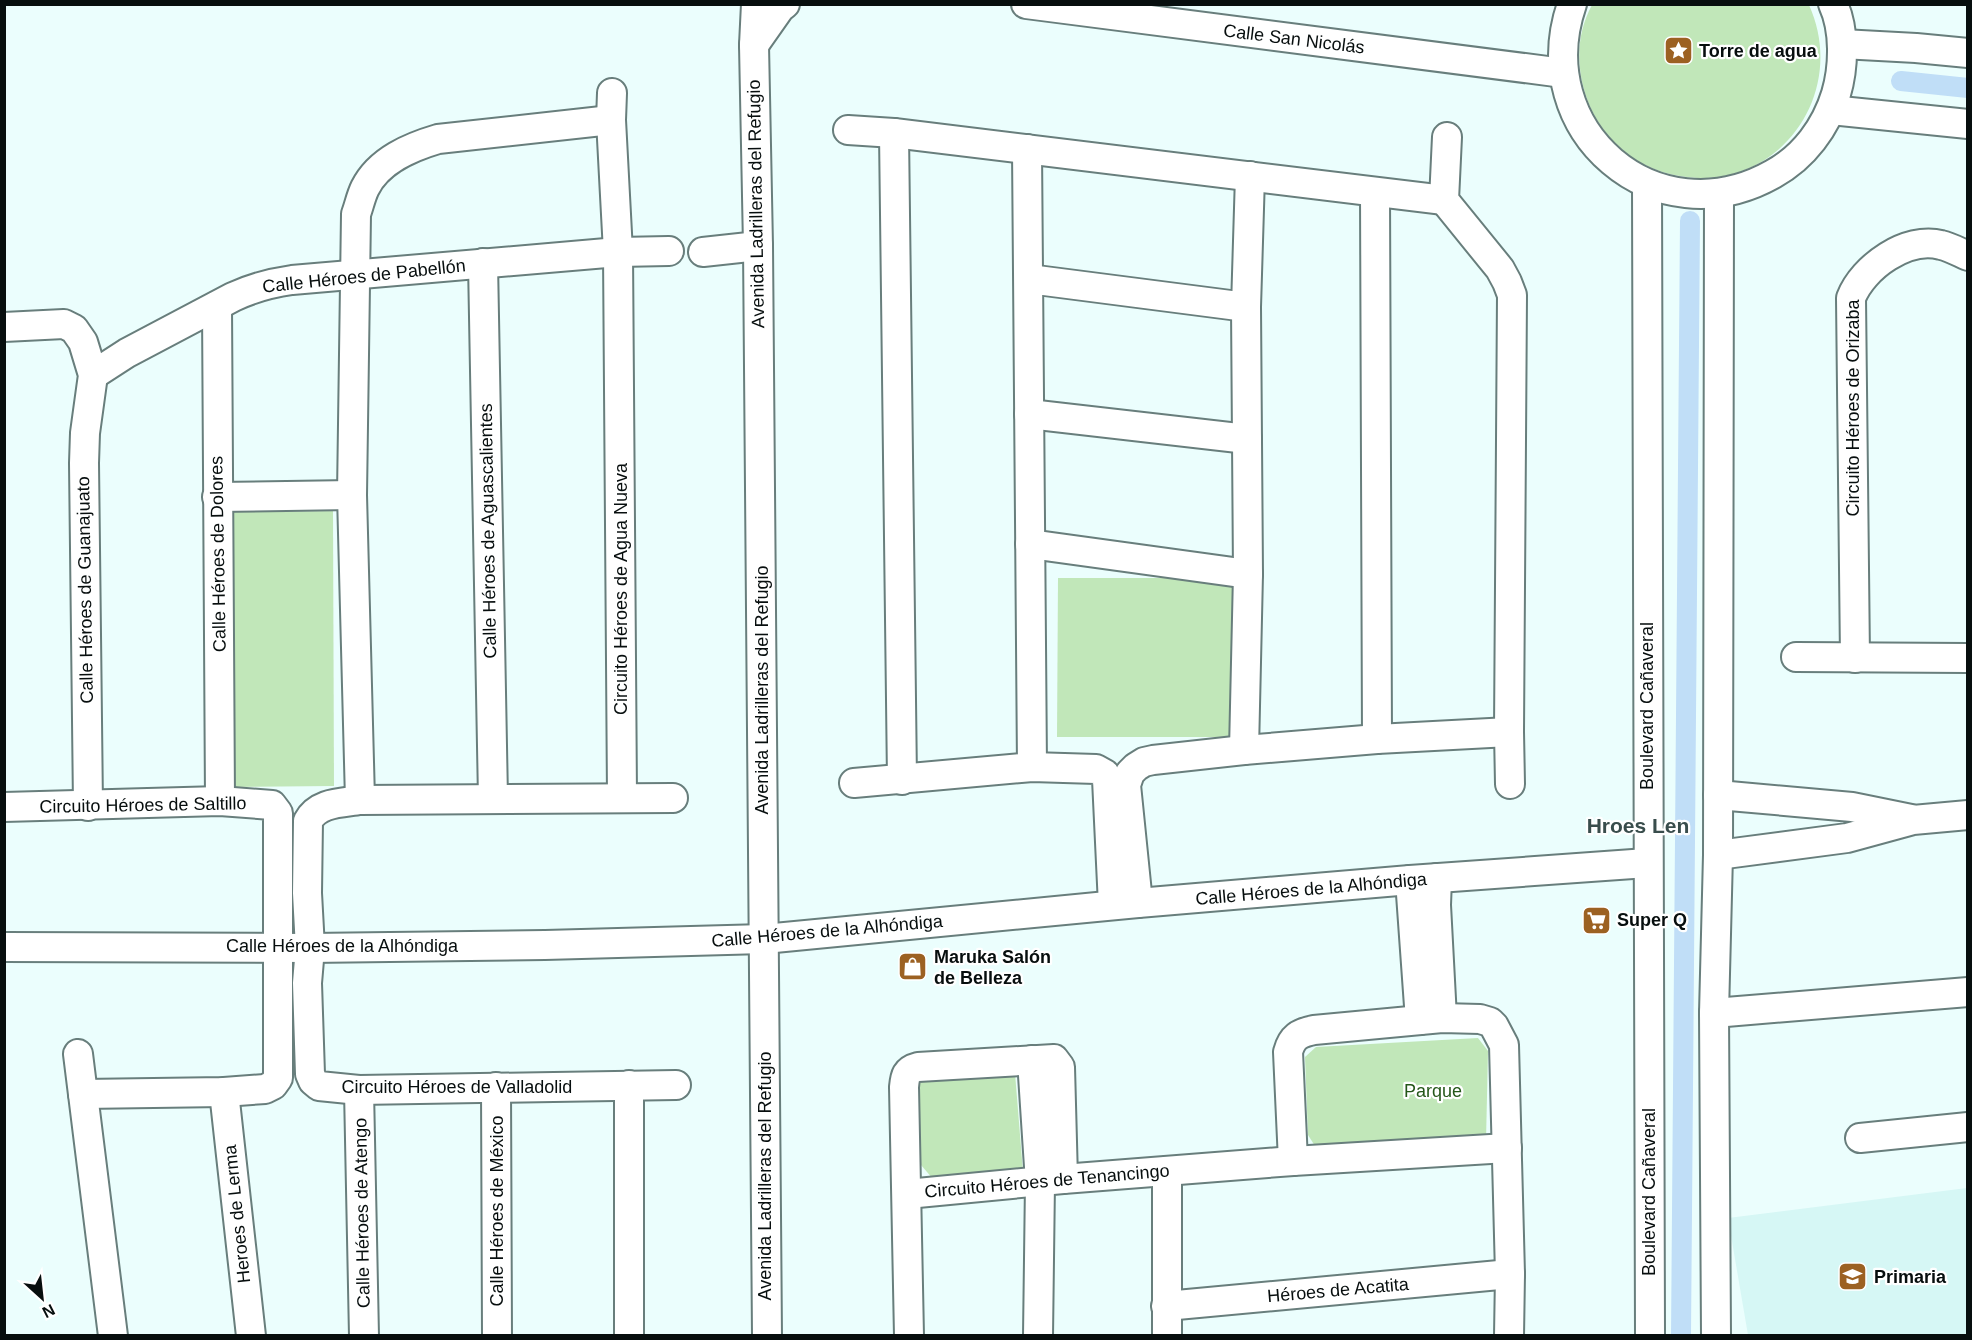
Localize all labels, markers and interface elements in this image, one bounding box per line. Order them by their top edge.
street label: Calle San Nicolás [1222,20,1366,58]
place icon: Torre de agua [1662,35,1694,67]
place label: Torre de agua [1699,41,1818,61]
street label: Avenida Ladrilleras del Refugio [744,79,768,329]
street label: Calle Héroes de Pabellón [261,255,467,297]
street label: Circuito Héroes de Orizaba [1843,298,1863,517]
street label: Calle Héroes de Aguascalientes [476,403,500,659]
street label: Calle Héroes de Dolores [206,456,230,652]
street label: Circuito Héroes de Agua Nueva [611,462,631,715]
street label: Calle Héroes de Guanajuato [73,476,97,704]
street label: Avenida Ladrilleras del Refugio [752,566,772,814]
street label: Boulevard Cañaveral [1637,622,1657,790]
street label: Circuito Héroes de Saltillo [39,793,247,817]
district label: Hroes Len [1587,814,1689,837]
street label: Calle Héroes de la Alhóndiga [1194,869,1428,909]
supermarket icon: Super Q [1580,904,1612,936]
place label: Super Q [1617,910,1687,930]
street label: Calle Héroes de la Alhóndiga [710,911,944,951]
street label: Calle Héroes de la Alhóndiga [226,936,459,956]
place label: Maruka Salón de Belleza [934,947,1051,988]
shop icon: Maruka Salón de Belleza [897,951,929,983]
street label: Avenida Ladrilleras del Refugio [755,1052,775,1300]
street label: Circuito Héroes de Valladolid [342,1077,572,1097]
park label: Parque [1404,1081,1462,1101]
street label: Boulevard Cañaveral [1639,1108,1659,1276]
street label: Calle Héroes de México [487,1115,507,1307]
street label: Calle Héroes de Atengo [350,1118,374,1308]
street label: Heroes de Lerma [220,1143,254,1284]
street label: Circuito Héroes de Tenancingo [924,1160,1170,1202]
school or university icon: Primaria [1837,1261,1869,1293]
place label: Primaria [1874,1267,1947,1287]
north arrow [12,1268,72,1328]
street label: Héroes de Acatita [1266,1274,1411,1306]
text: N [40,1301,58,1321]

